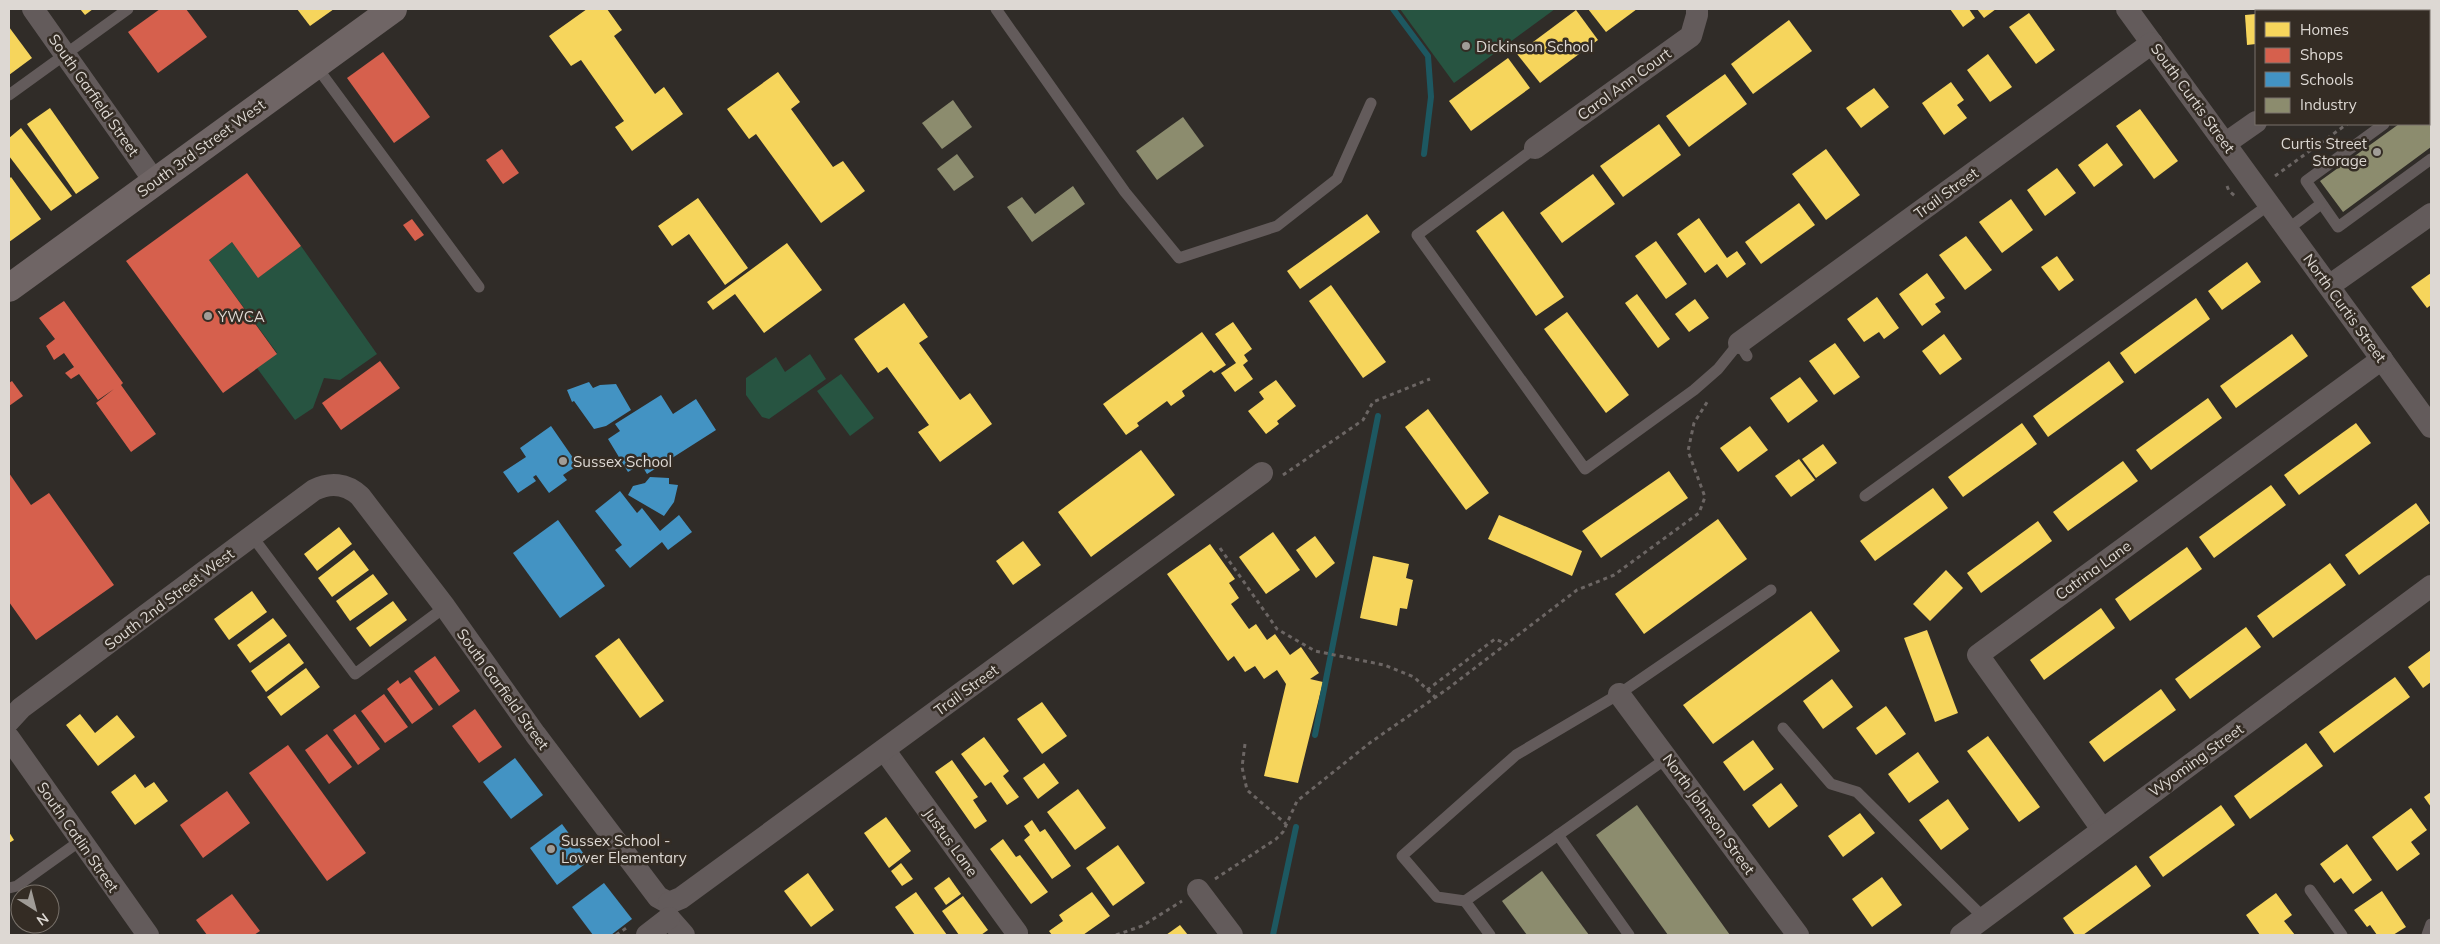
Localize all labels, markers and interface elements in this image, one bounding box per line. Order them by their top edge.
legend [2255,10,2430,125]
text: Homes [2300,20,2349,39]
street label: South Garfield Street [45,30,143,160]
place label: Dickinson School [1476,37,1593,56]
marker: Dickinson School [1460,40,1472,52]
street label: South Curtis Street [2147,40,2239,156]
street label: Carol Ann Court [1574,44,1674,124]
text: Shops [2300,45,2343,64]
text: Schools [2300,70,2354,89]
street label: South 3rd Street West [133,95,269,201]
text: Industry [2300,95,2357,114]
place label: Curtis Street Storage [2281,134,2367,170]
marker: Curtis Street Storage [2371,146,2383,158]
street label: Trail Street [1910,163,1982,223]
street label: North Curtis Street [2299,250,2391,366]
place label: YWCA [217,307,265,326]
marker: YWCA [202,310,214,322]
place label: Sussex School [573,452,672,471]
marker: Sussex School [557,455,569,467]
street label: Catrina Lane [2051,536,2135,604]
street label: South 2nd Street West [101,544,237,654]
street label: South Garfield Street [453,625,553,753]
street label: Trail Street [930,660,1002,720]
street label: Wyoming Street [2145,719,2247,801]
street label: North Johnson Street [1659,750,1759,878]
street label: South Catlin Street [33,778,123,896]
street label: Justus Lane [920,804,982,880]
place label: Sussex School - Lower Elementary [561,831,687,867]
marker: Sussex School - Lower Elementary [545,843,557,855]
north arrow [10,884,60,934]
text: N [33,909,52,930]

